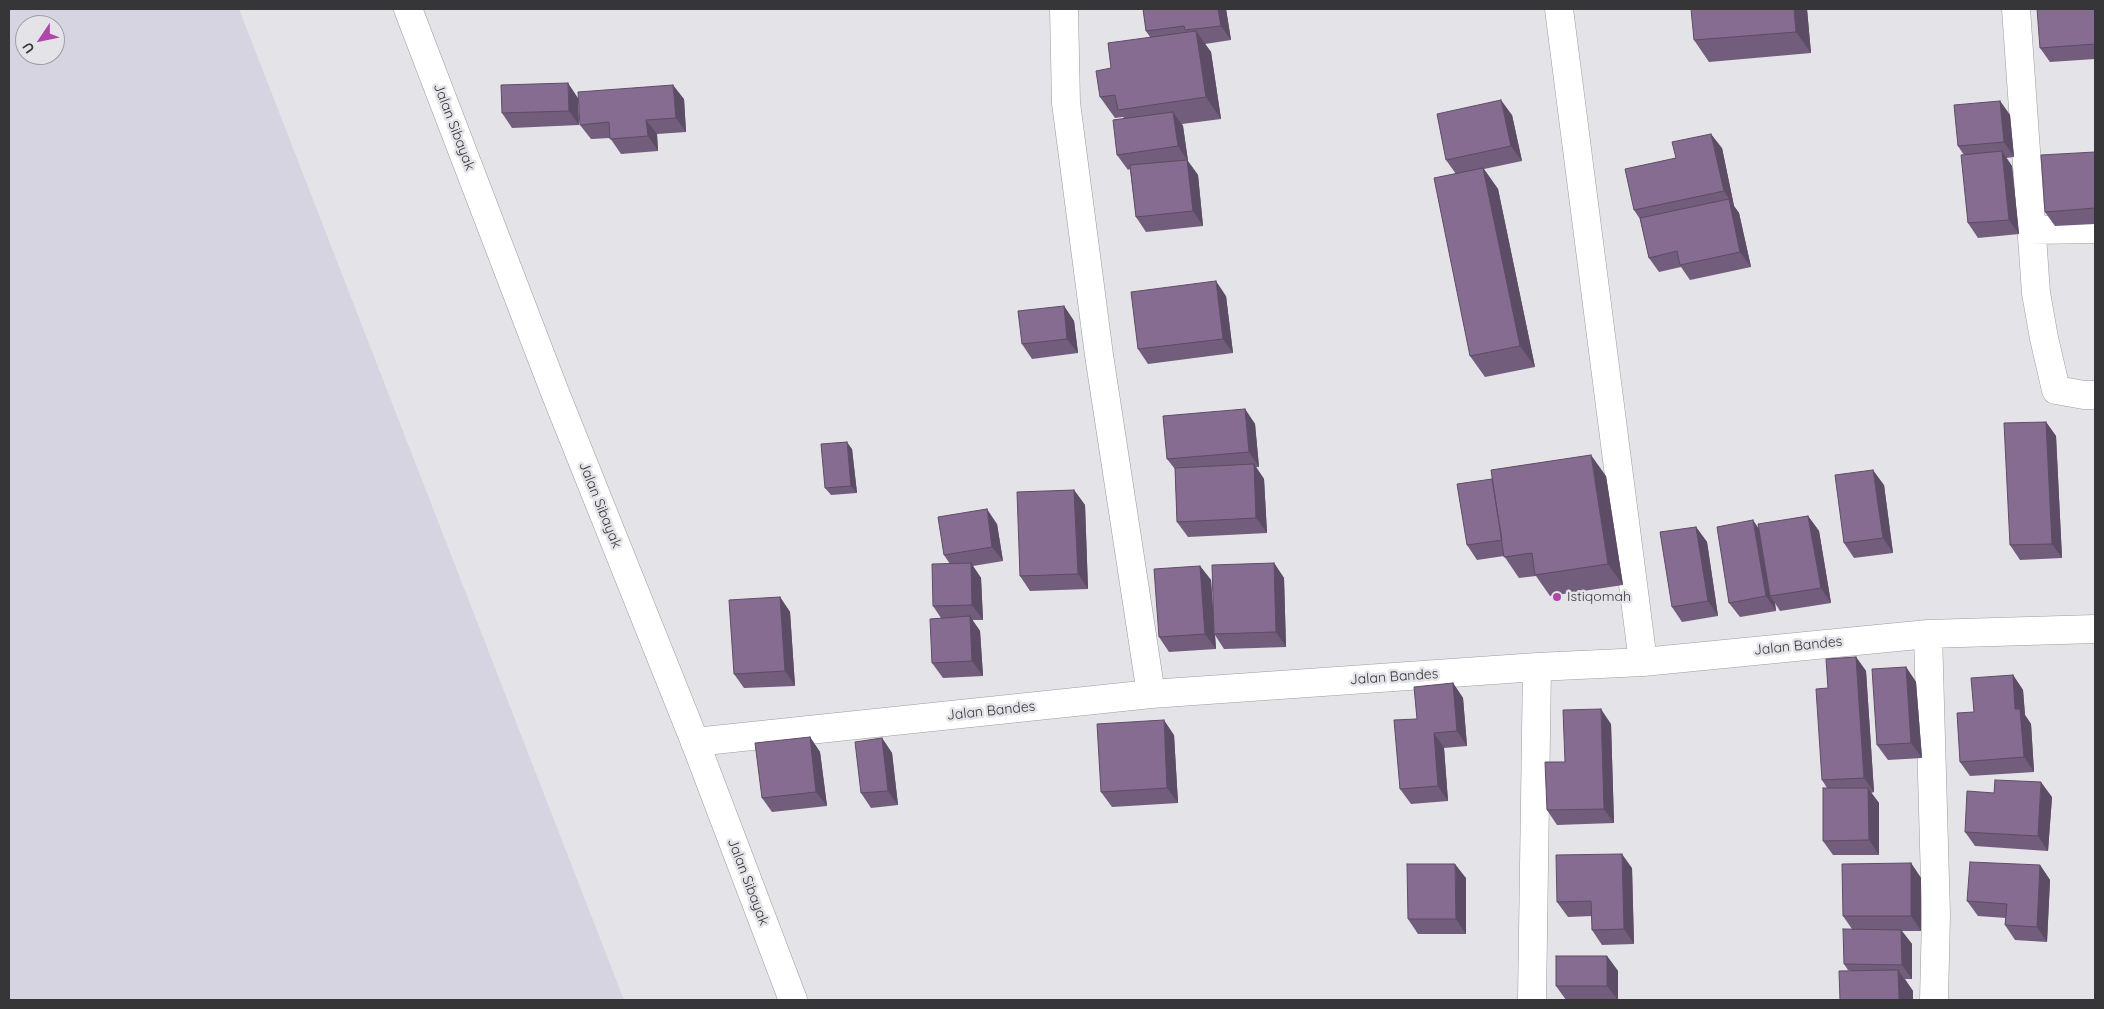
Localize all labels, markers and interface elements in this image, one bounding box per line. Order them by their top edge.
north arrow [15,15,65,65]
text: U [18,39,39,57]
street label: Jalan Sibayak [430,81,478,173]
street label: Jalan Sibayak [575,459,625,551]
place label: Istiqomah [1567,589,1631,605]
marker: Istiqomah [1551,591,1563,603]
street label: Jalan Bandes [1753,633,1843,659]
street label: Jalan Bandes [1349,666,1439,688]
street label: Jalan Bandes [946,698,1036,724]
street label: Jalan Sibayak [724,836,772,928]

